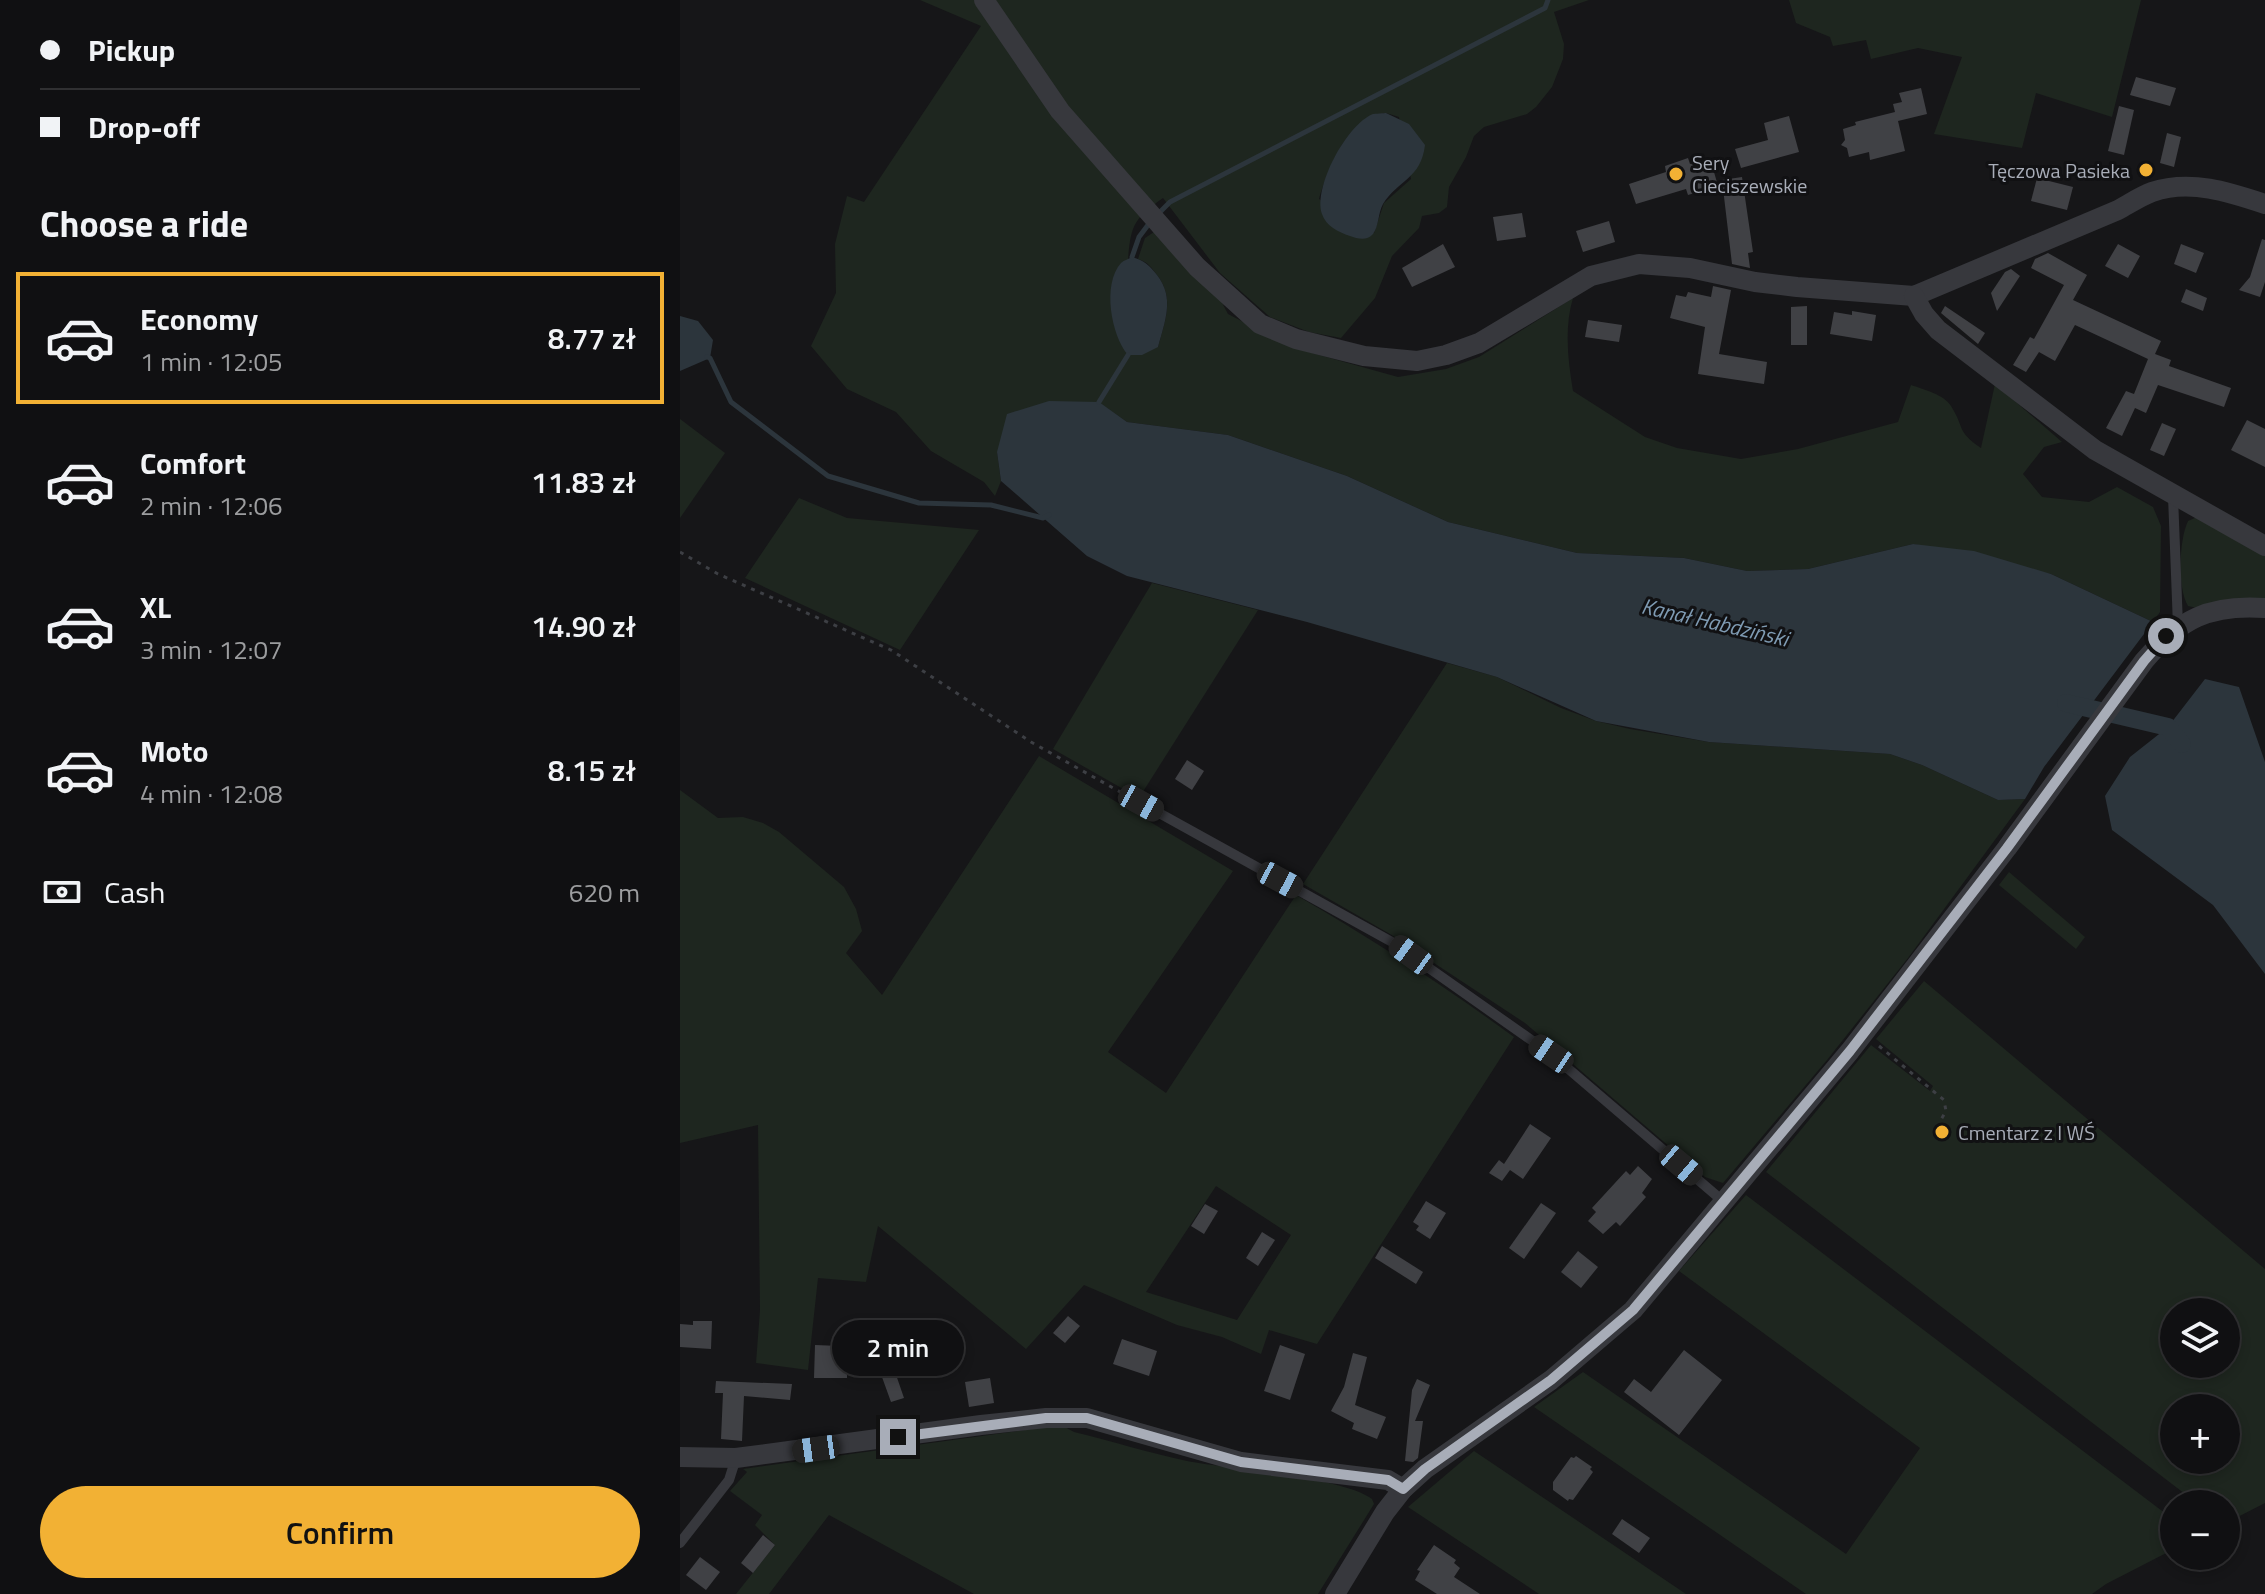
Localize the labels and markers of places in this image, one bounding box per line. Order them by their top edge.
place label: Sery Cieciszewskie [1692,147,1807,201]
place label: Tęczowa Pasieka [1988,155,2130,186]
marker: Tęczowa Pasieka [2137,161,2155,179]
marker: Sery Cieciszewskie [1667,165,1685,183]
place label: Cmentarz z I WŚ [1958,1117,2095,1148]
marker: Cmentarz z I WŚ [1933,1123,1951,1141]

